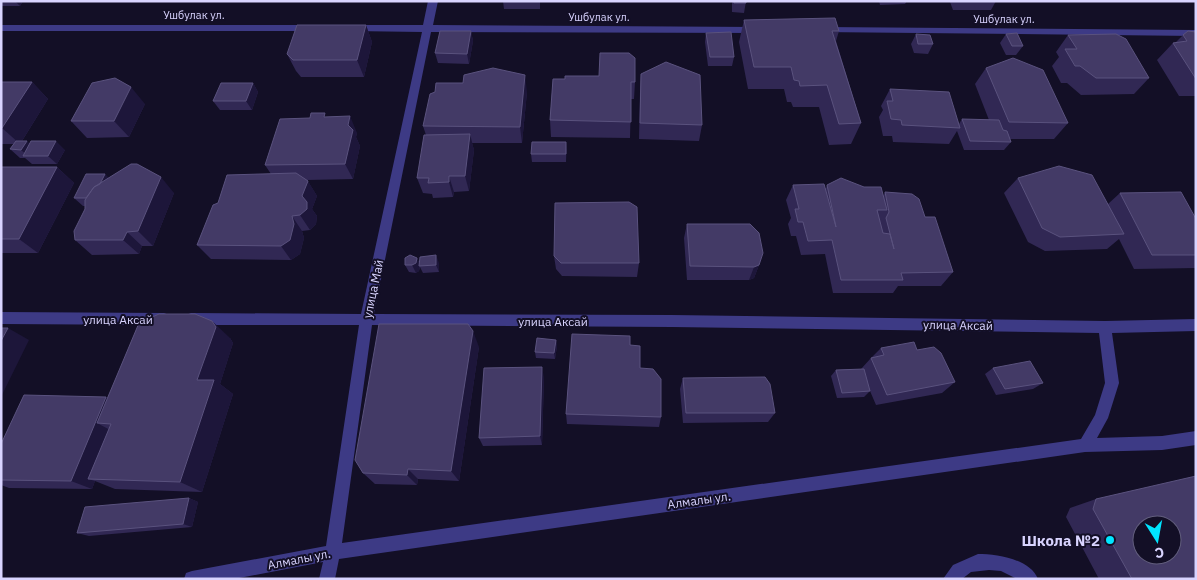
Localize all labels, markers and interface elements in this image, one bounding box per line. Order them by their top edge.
street label: Ушбулак ул. [163,8,225,22]
street label: Ушбулак ул. [568,10,630,24]
street label: Ушбулак ул. [973,12,1035,26]
street label: улица Май [360,258,386,320]
street label: улица Аксай [83,312,153,327]
street label: улица Аксай [518,314,588,329]
street label: улица Аксай [923,317,993,333]
street label: Алмалы ул. [666,488,732,512]
north arrow [1132,515,1182,565]
place label: Школа №2 [1021,531,1100,550]
marker: Школа №2 [1104,534,1116,546]
text: С [1153,543,1166,562]
street label: Алмалы ул. [266,546,332,572]

